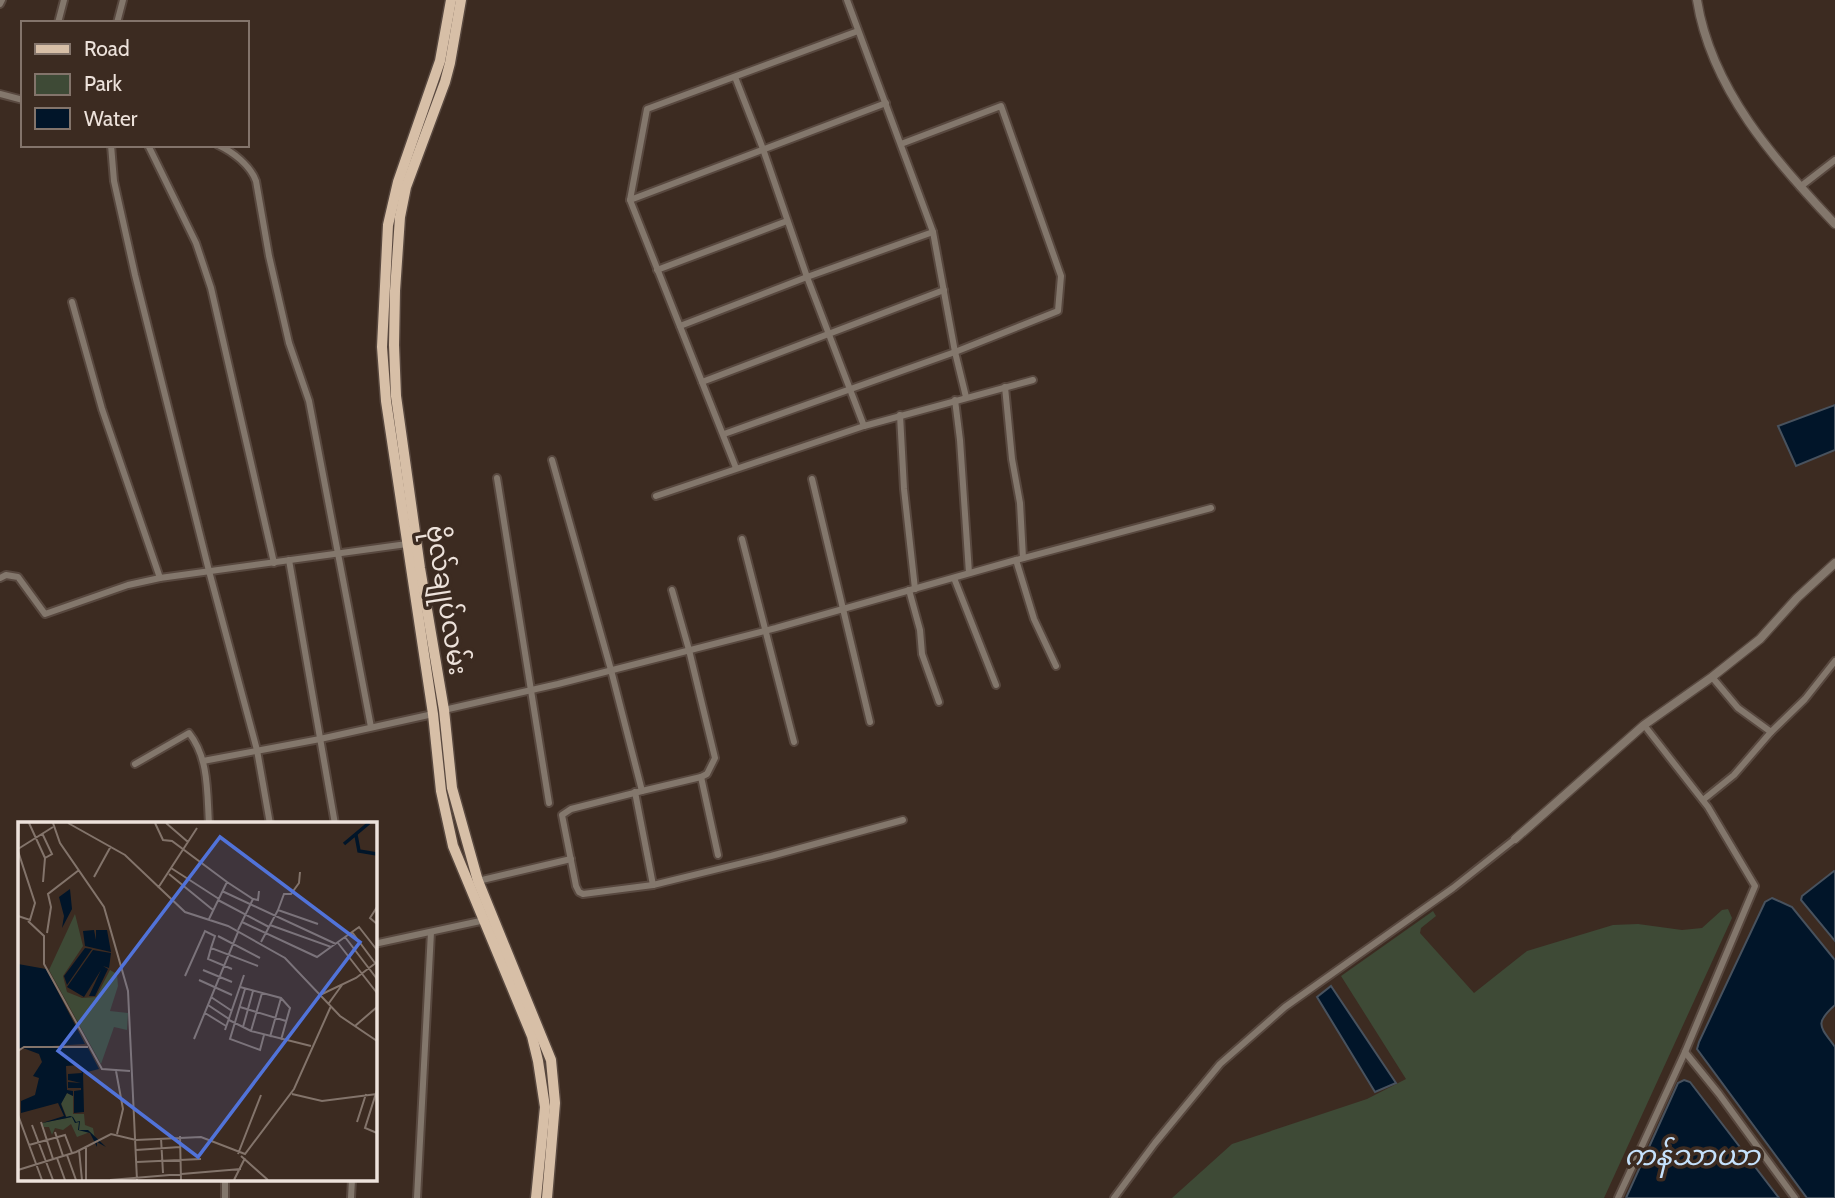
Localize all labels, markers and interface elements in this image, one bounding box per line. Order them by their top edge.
legend [21,21,248,147]
text: Road [84,36,130,61]
text: Park [84,71,122,96]
text: Water [84,106,138,131]
street label: ဗိုလ်ချုပ်လမ်း [414,523,476,678]
inset map [18,822,376,1180]
water label: ကန်သာယာ [1624,1136,1761,1179]

